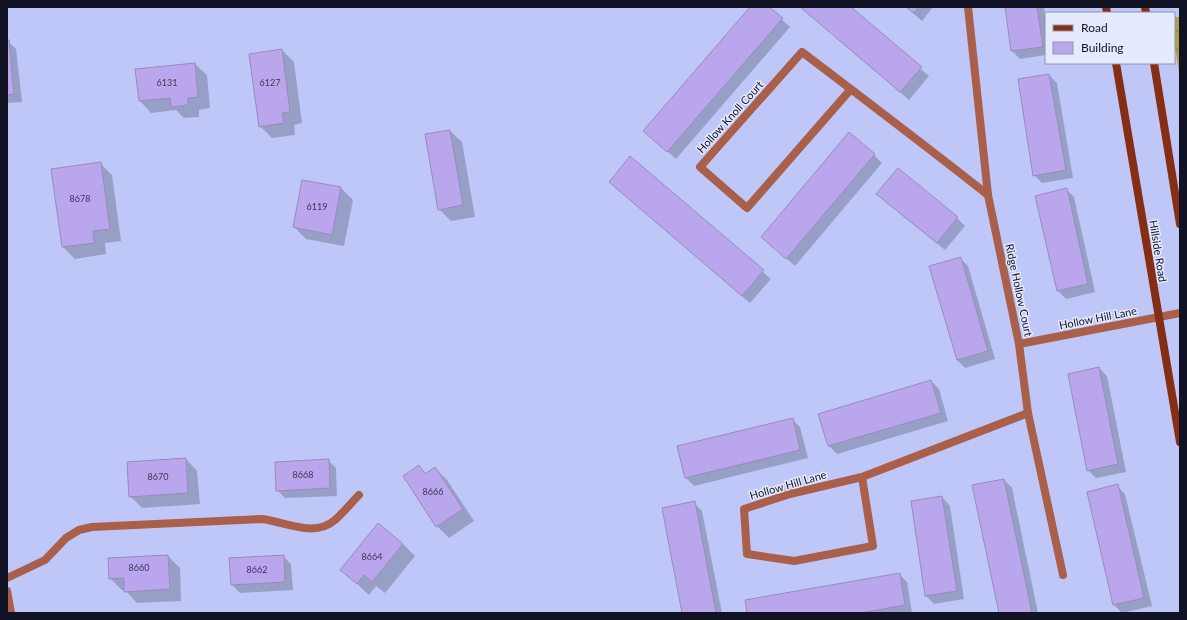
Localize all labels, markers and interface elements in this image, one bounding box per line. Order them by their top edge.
legend [1045,12,1175,64]
text: Road [1081,20,1108,35]
text: Building [1081,40,1124,55]
house number: 6131 [157,77,177,88]
house number: 6127 [260,77,280,88]
street label: Hollow Knoll Court [694,78,765,155]
house number: 8678 [70,193,90,204]
house number: 6119 [307,201,327,212]
street label: Hillside Road [1147,219,1170,283]
street label: Ridge Hollow Court [1003,242,1036,337]
street label: Hollow Hill Lane [1058,304,1138,331]
street label: Hollow Hill Lane [748,467,828,502]
house number: 8668 [293,469,313,480]
house number: 8670 [148,471,168,482]
house number: 8666 [423,486,443,497]
house number: 8664 [362,551,382,562]
house number: 8660 [129,562,149,573]
house number: 8662 [247,564,267,575]

